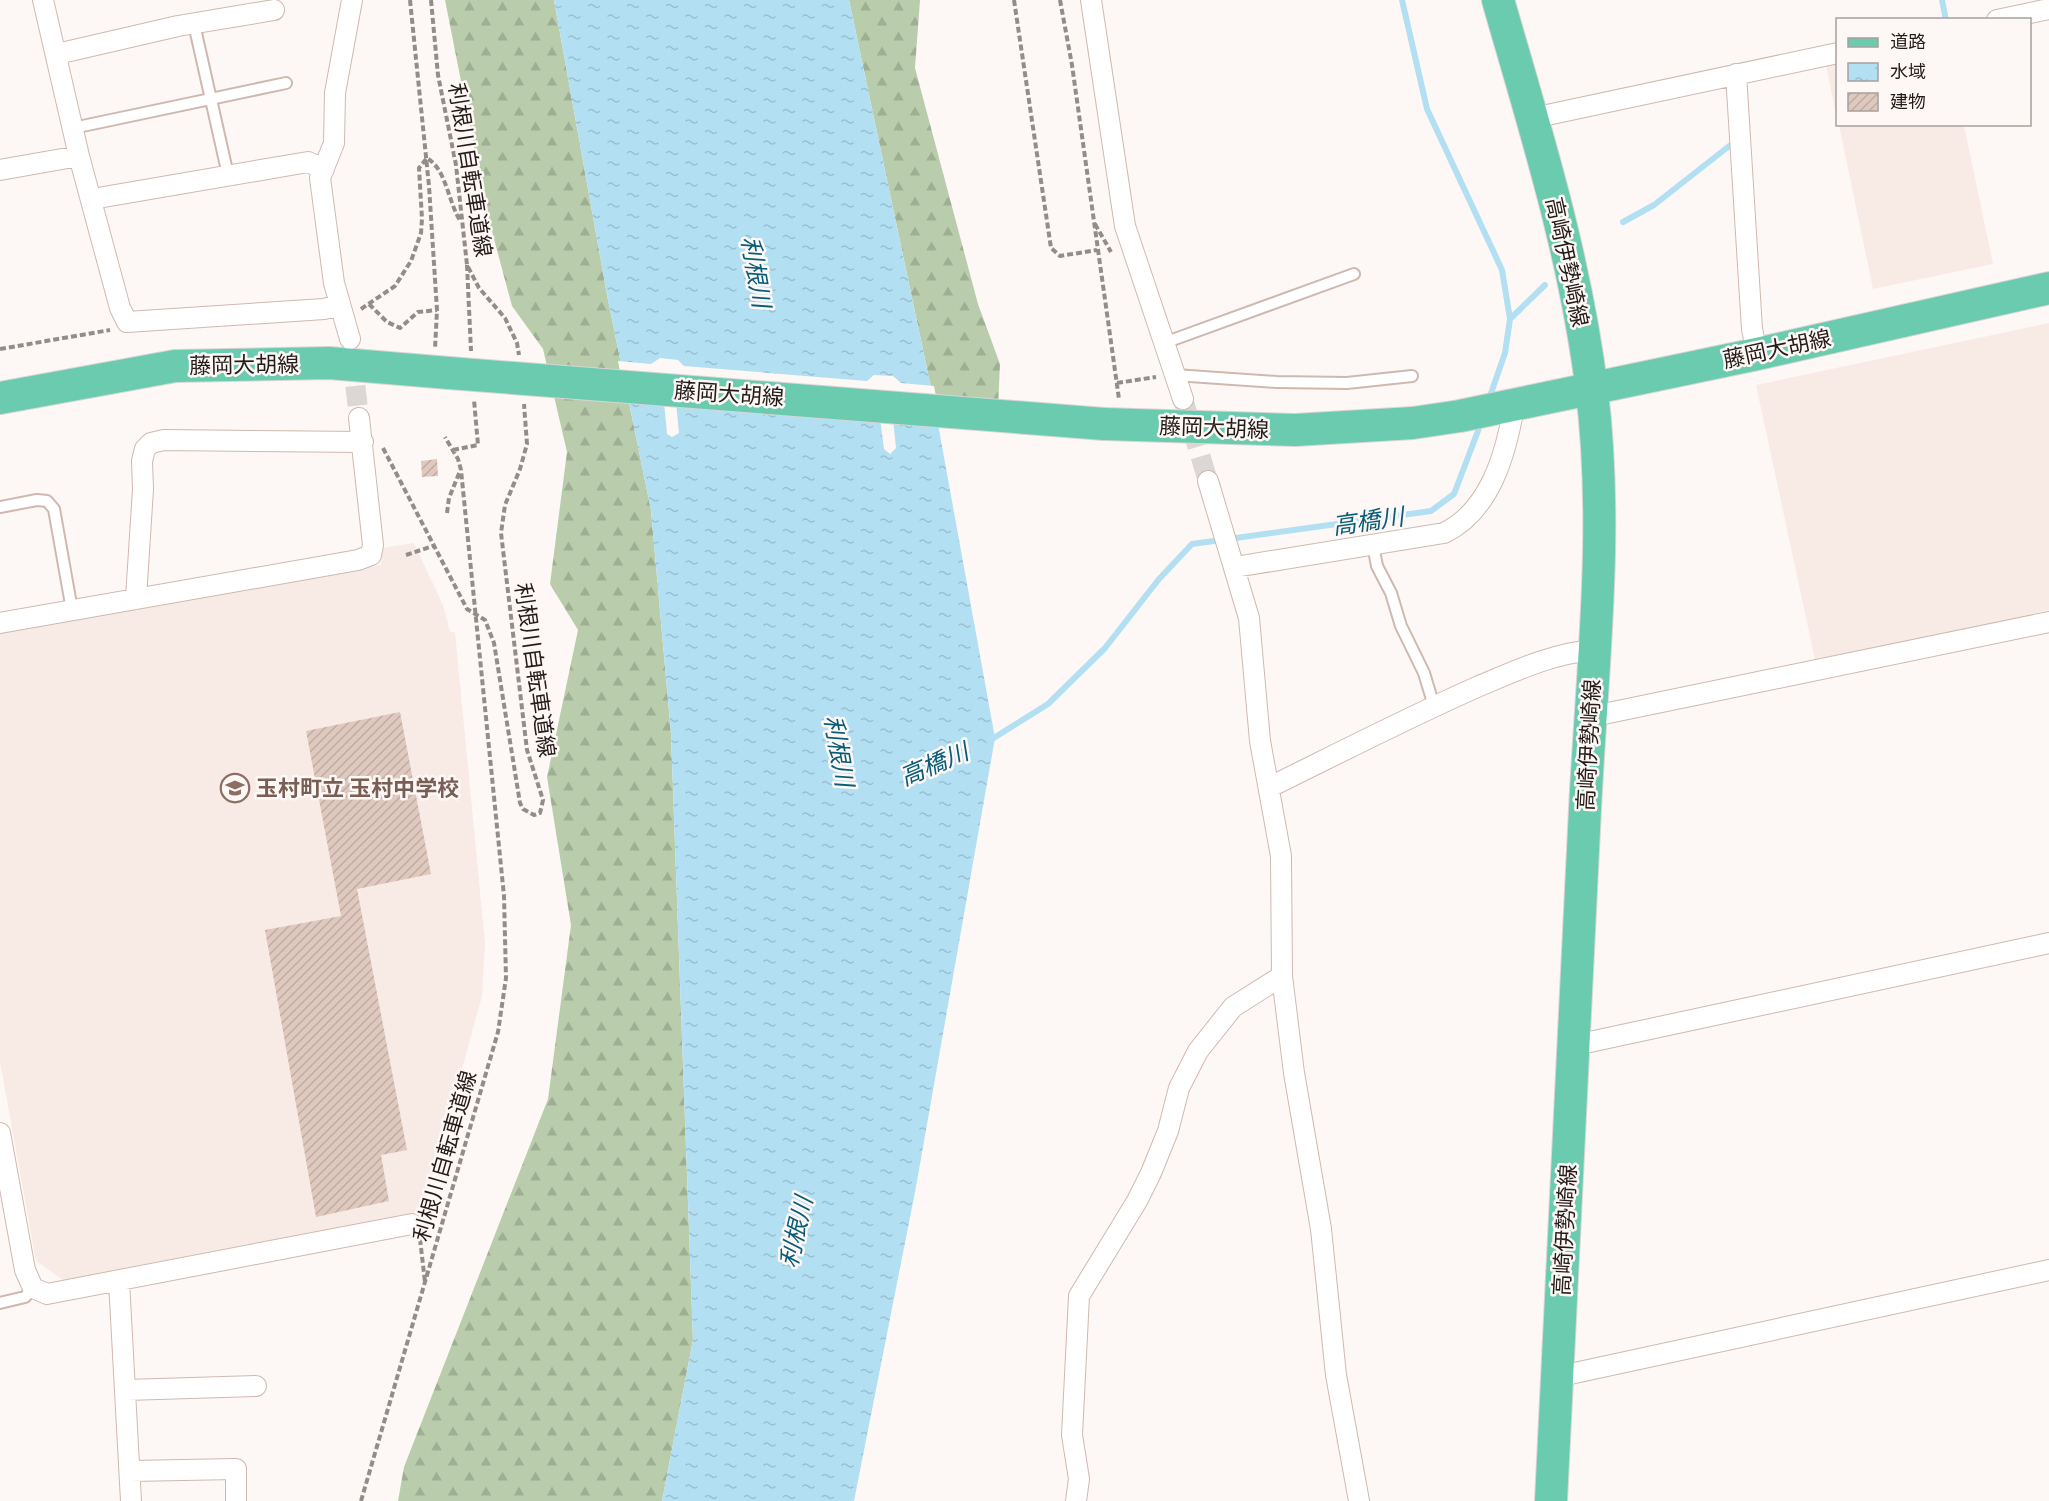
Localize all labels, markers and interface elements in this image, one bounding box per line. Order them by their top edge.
legend [1836,18,2031,126]
text: 道路 [1890,31,1926,53]
text: 水域 [1890,61,1926,83]
street label: 利根川自転車道線 [443,81,497,259]
text: 建物 [1890,91,1926,113]
street label: 高崎伊勢崎線 [1540,195,1594,329]
water label: 利根川 [735,234,777,313]
street label: 藤岡大胡線 [1720,324,1834,374]
street label: 藤岡大胡線 [189,351,299,379]
street label: 藤岡大胡線 [673,377,785,411]
street label: 藤岡大胡線 [1159,413,1269,443]
water label: 高橋川 [1330,501,1409,540]
street label: 利根川自転車道線 [509,581,561,759]
street label: 高崎伊勢崎線 [1572,678,1606,812]
water label: 利根川 [818,713,860,792]
water label: 高橋川 [895,735,976,791]
school or university icon: 玉村町立 玉村中学校 [219,772,251,804]
place label: 玉村町立 玉村中学校 [256,775,459,802]
street label: 利根川自転車道線 [408,1068,482,1244]
street label: 高崎伊勢崎線 [1548,1163,1582,1297]
water label: 利根川 [774,1191,819,1270]

